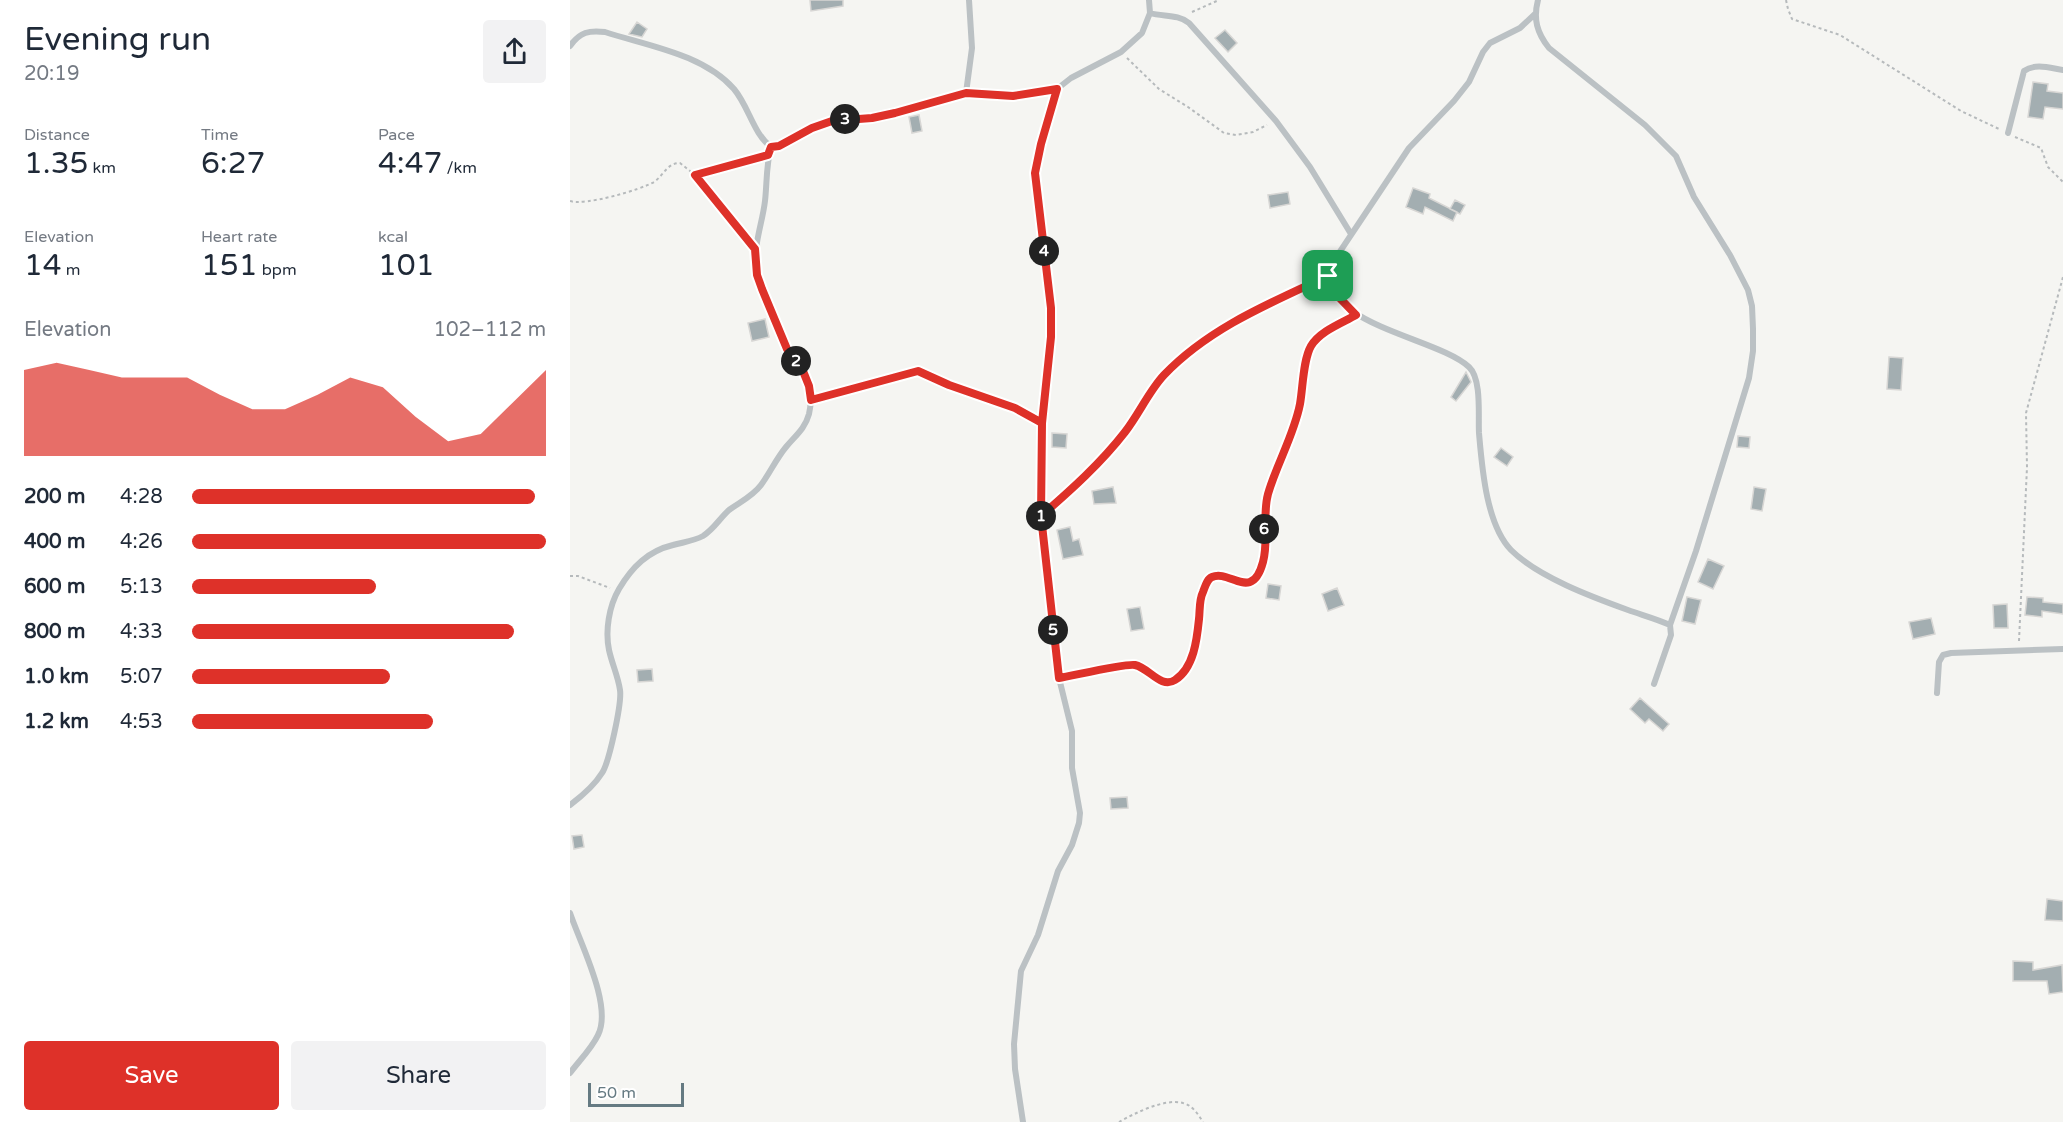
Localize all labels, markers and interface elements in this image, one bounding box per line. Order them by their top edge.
text: Evening run [24,20,211,59]
button: share [483,20,546,83]
text: 20:19 [24,62,79,86]
pin: 3 [830,104,860,134]
text: 3 [840,109,850,129]
text: Distance [24,125,90,145]
text: Time [201,125,238,145]
text: Pace [378,125,415,145]
text: 1.35 [24,145,88,182]
text: 6:27 [201,145,265,182]
text: 4:47 [378,145,442,182]
text: km [88,158,116,178]
text: /km [442,158,477,178]
text: Elevation [24,227,94,247]
text: Heart rate [201,227,277,247]
text: kcal [378,227,408,247]
pin: 4 [1029,236,1059,266]
text: 4 [1039,241,1049,261]
text: 14 [24,247,62,284]
text: 151 [201,247,258,284]
text: 101 [378,247,435,284]
pin [1302,250,1353,301]
icon: arrive [1311,259,1344,292]
text: m [62,260,81,280]
text: bpm [258,260,297,280]
text: Elevation [24,318,111,342]
text: 102–112 m [433,318,546,342]
pin: 2 [781,346,811,376]
text: 2 [791,351,801,371]
text: 200 m [24,485,85,509]
text: 4:28 [120,485,163,509]
pin: 1 [1026,501,1056,531]
text: 1 [1036,506,1046,526]
pin: 6 [1249,514,1279,544]
text: 6 [1259,519,1269,539]
text: 400 m [24,530,85,554]
text: 4:26 [120,530,163,554]
text: 600 m [24,575,85,599]
text: 5:13 [120,575,163,599]
pin: 5 [1038,615,1068,645]
text: 800 m [24,620,85,644]
text: 4:33 [120,620,163,644]
text: 5 [1048,620,1058,640]
text: 1.0 km [24,665,89,689]
text: 5:07 [120,665,163,689]
text: 1.2 km [24,710,89,734]
text: 4:53 [120,710,163,734]
button: Save [24,1041,279,1110]
button: Share [291,1041,546,1110]
scale bar [588,1080,684,1108]
text: 50 m [597,1083,636,1103]

